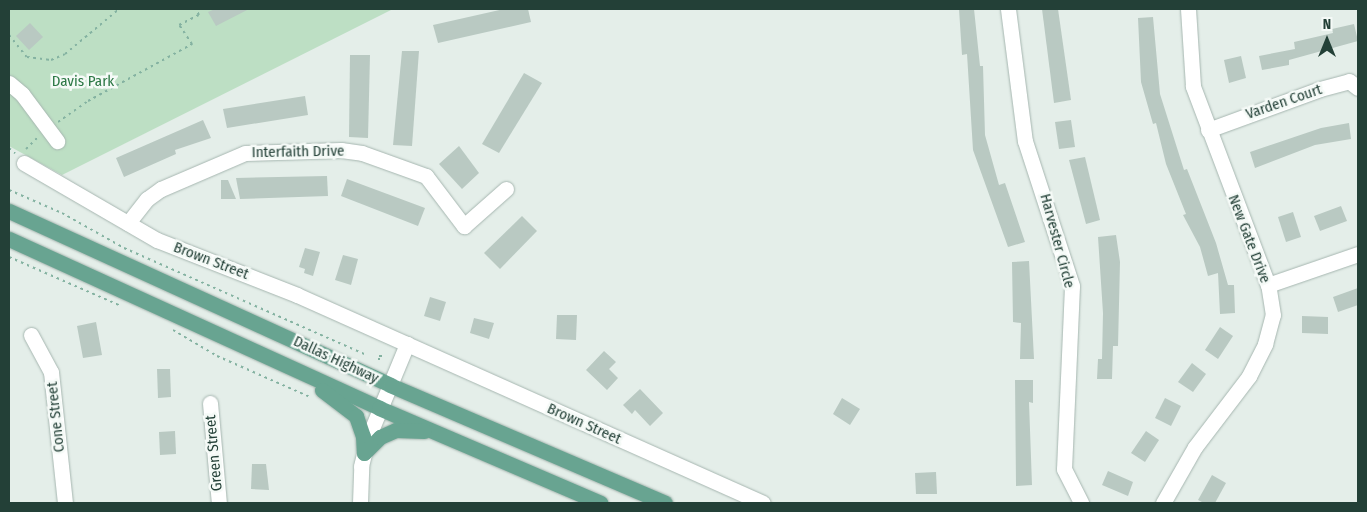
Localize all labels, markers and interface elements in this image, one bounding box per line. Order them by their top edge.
north arrow [1302,15,1352,65]
text: N [1323,16,1331,33]
park label: Davis Park [52,73,114,91]
street label: Varden Court [1244,81,1324,123]
street label: Interfaith Drive [252,142,344,162]
street label: Harvester Circle [1036,192,1078,290]
street label: New Gate Drive [1224,192,1274,286]
street label: Brown Street [171,238,251,284]
street label: Dallas Highway [290,332,382,388]
street label: Cone Street [43,381,69,453]
street label: Brown Street [544,400,624,448]
street label: Green Street [202,414,226,492]

